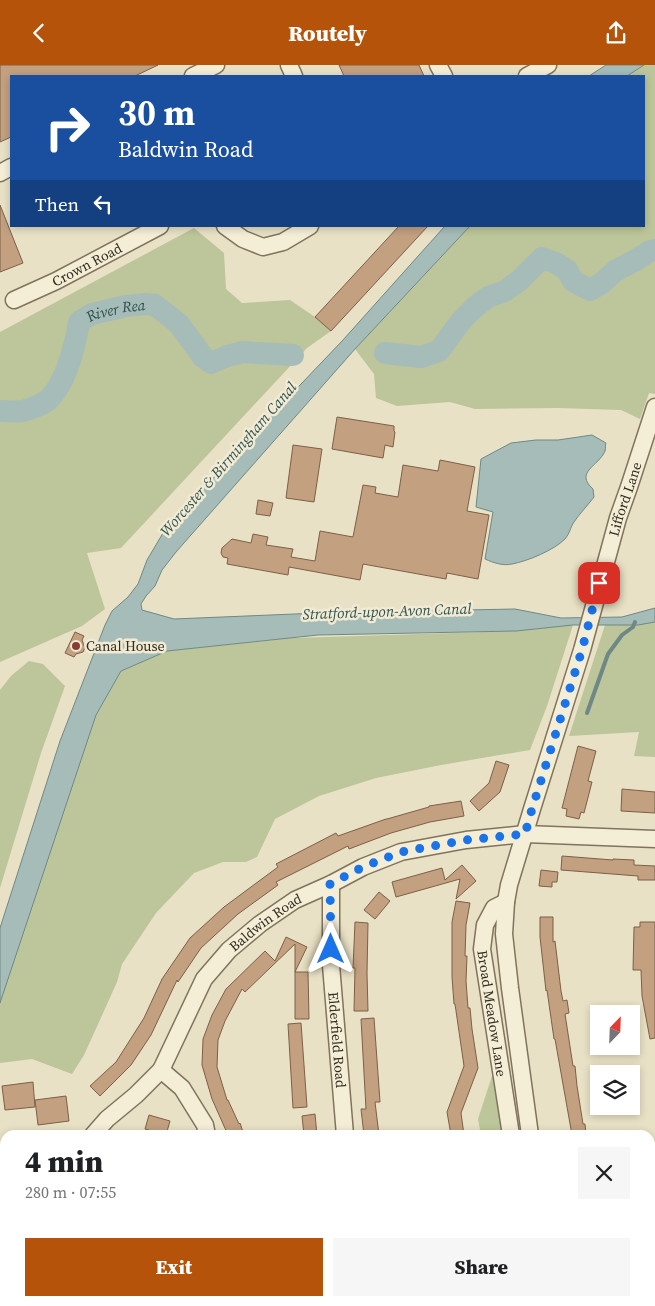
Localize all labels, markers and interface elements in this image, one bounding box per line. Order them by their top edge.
text: Routely [288,18,367,48]
icon: back [25,19,53,47]
icon: share [602,19,630,47]
text: 30 m [118,89,195,137]
icon: right [35,95,100,160]
text: Baldwin Road [118,134,254,164]
icon: left [89,190,117,218]
text: Then [35,191,79,217]
street label: Crown Road [48,238,125,291]
water label: River Rea [81,294,146,327]
water label: Worcester & Birmingham Canal [155,377,302,541]
street label: Lifford Lane [603,459,647,539]
pin [578,562,620,604]
icon: arrive [585,569,613,597]
water label: Stratford-upon-Avon Canal [302,598,473,624]
place label: Canal House [86,636,165,656]
marker: Canal House [70,640,82,652]
street label: Baldwin Road [225,888,305,956]
position arrow [304,922,356,974]
street label: Broad Meadow Lane [472,949,512,1078]
street label: Elderfield Road [323,991,351,1089]
north arrow [590,1005,640,1055]
map controls [590,1005,640,1115]
button: layers [590,1065,640,1115]
text: 4 min [25,1141,103,1182]
button: close [578,1147,630,1199]
text: 280 m · 07:55 [25,1181,116,1203]
button: Exit [25,1238,323,1296]
button: Share [333,1238,630,1296]

